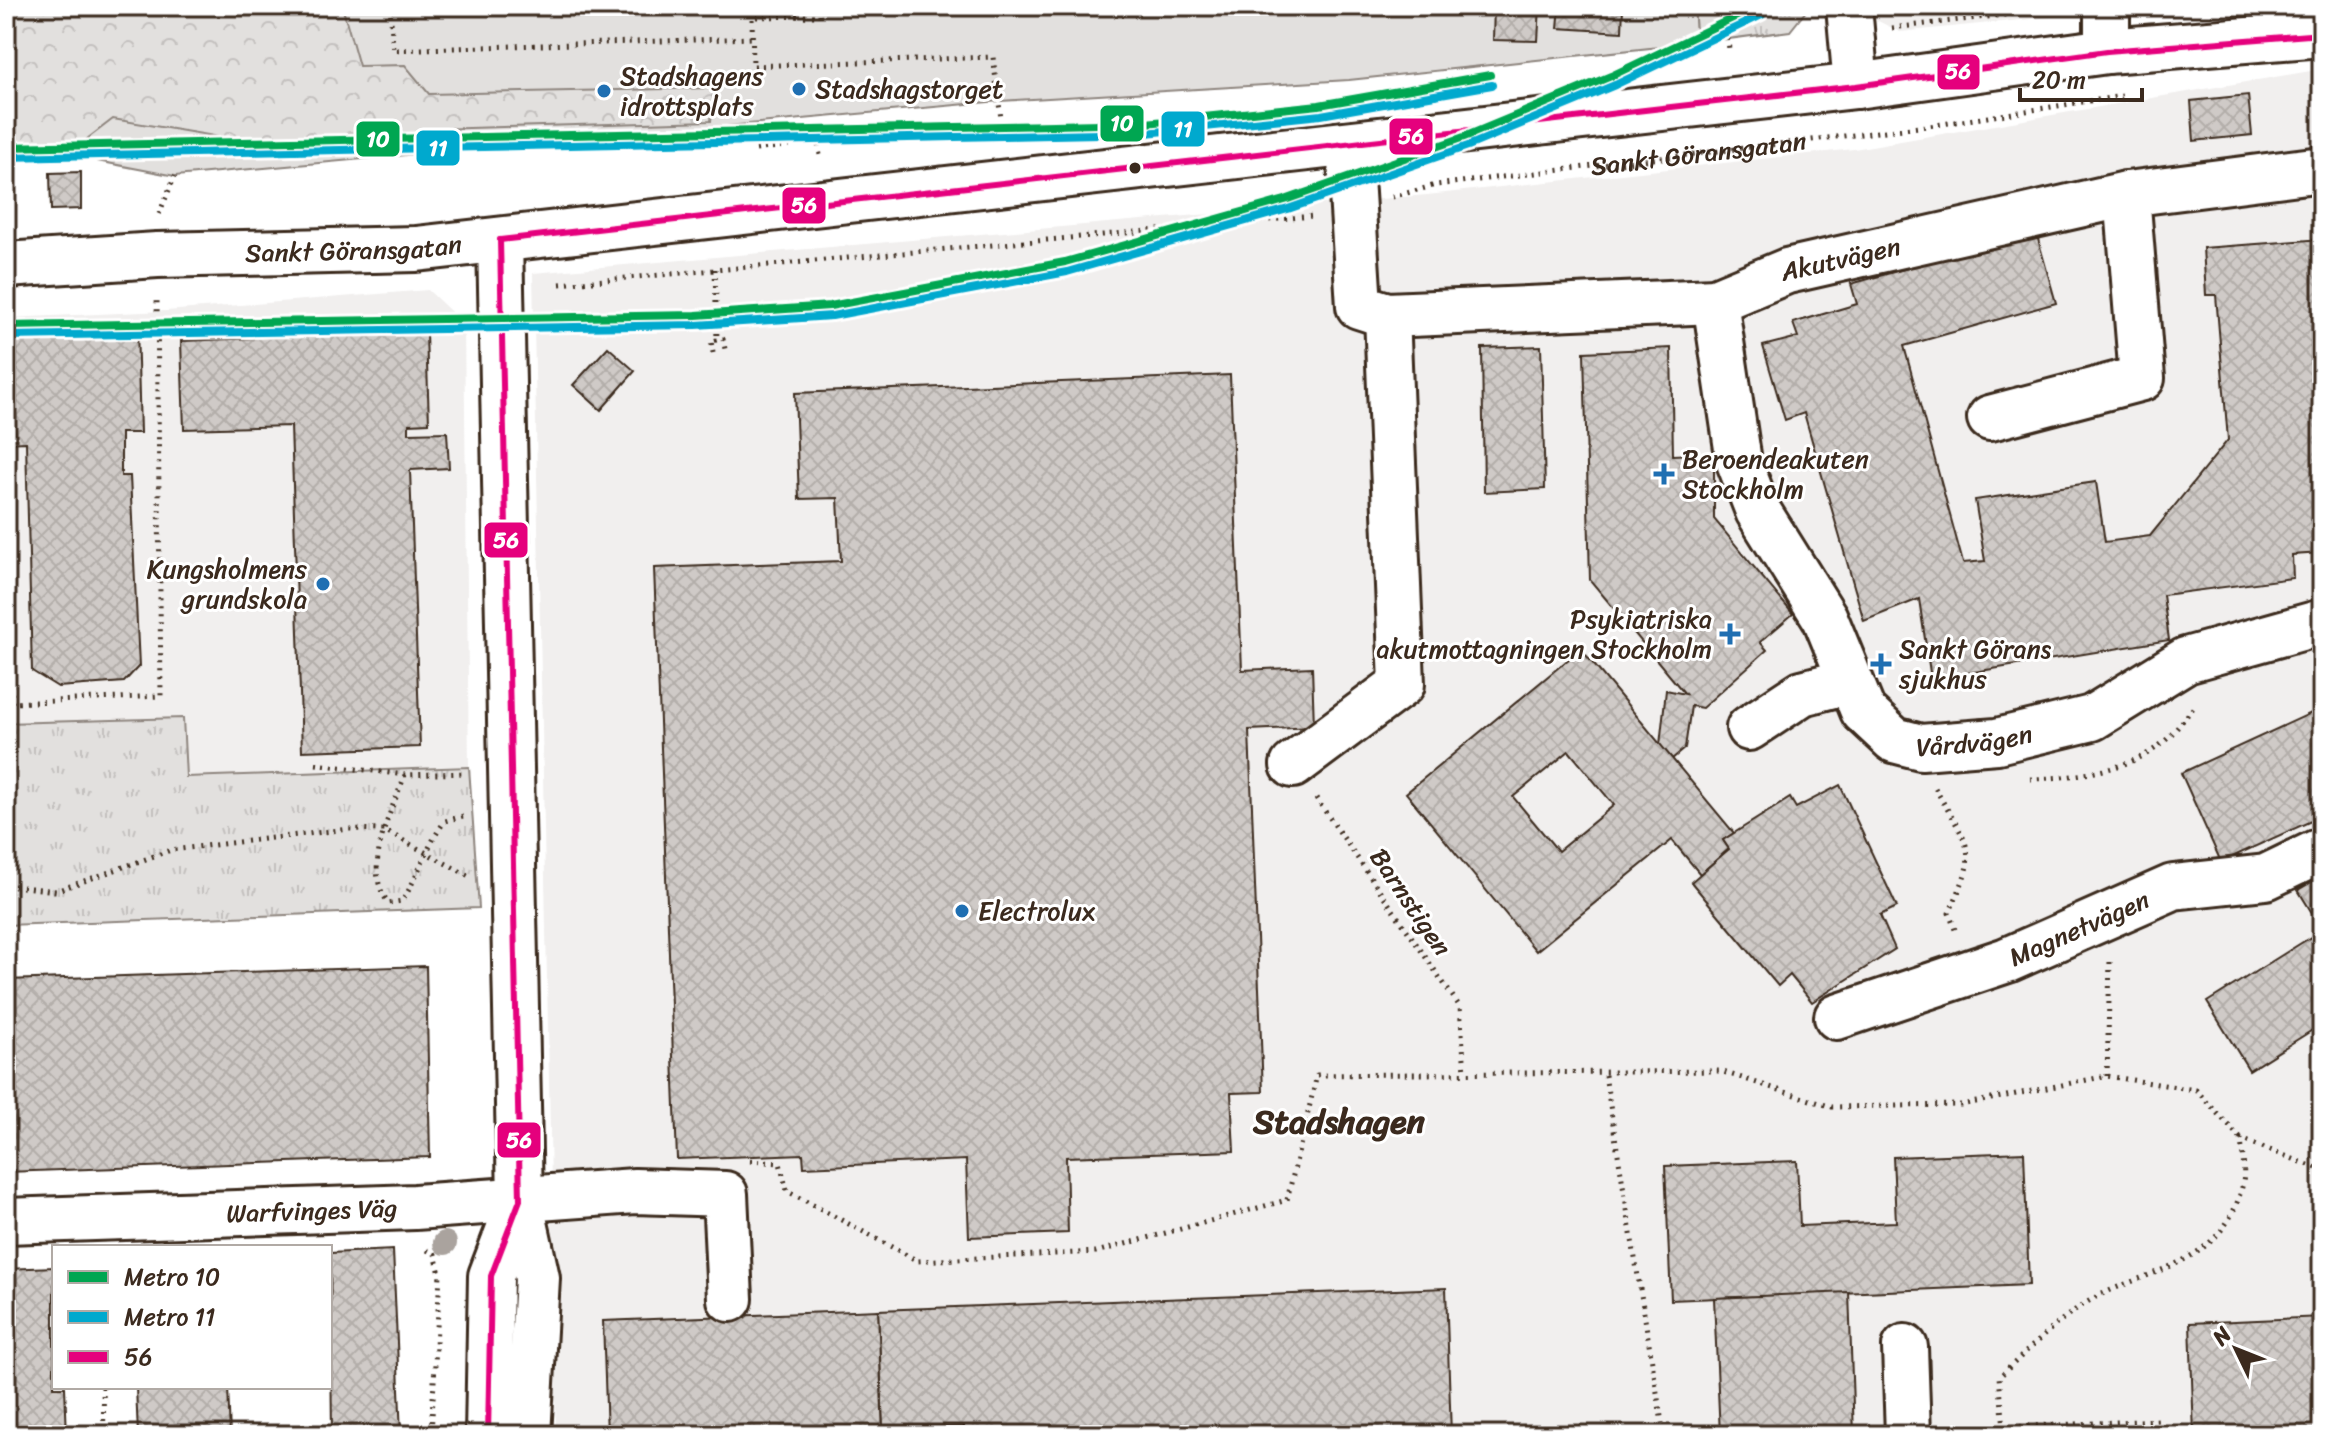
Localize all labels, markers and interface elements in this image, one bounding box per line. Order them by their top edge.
text: 56 [1945,52,1971,91]
scale bar [2020,52,2142,102]
place label: Stadshagens idrottsplats [620,53,765,129]
line badge: 56 [1936,53,1981,91]
text: 20 m [2032,59,2086,101]
place label: Stadshagstorget [815,66,1003,112]
marker: Stadshagstorget [790,80,808,98]
marker: Stadshagens idrottsplats [595,82,613,100]
line badge: 10 [1099,104,1145,143]
text: 10 [1110,104,1134,143]
line badge: 11 [1160,110,1206,148]
text: 11 [1174,110,1193,149]
line badge: 56 [1388,117,1434,156]
text: 56 [1398,117,1424,156]
street label: Sankt Göransgatan [1588,118,1809,189]
line badge: 10 [355,120,401,158]
text: 10 [366,120,390,159]
line badge: 11 [415,129,461,167]
text: 11 [429,129,448,168]
unlabelled marker [1127,160,1143,176]
line badge: 56 [781,186,827,225]
text: 56 [791,186,817,225]
street label: Sankt Göransgatan [245,221,464,276]
street label: Akutvägen [1775,223,1905,295]
place label: Beroendeakuten Stockholm [1682,436,1869,512]
marker: Beroendeakuten Stockholm [1653,463,1675,485]
line badge: 56 [483,521,529,559]
text: 56 [493,521,519,560]
place label: Kungsholmens grundskola [147,546,307,622]
marker: Kungsholmens grundskola [314,575,332,593]
place label: Psykiatriska akutmottagningen Stockholm [1377,596,1712,672]
marker: Psykiatriska akutmottagningen Stockholm [1719,623,1741,645]
place label: Sankt Görans sjukhus [1898,626,2052,702]
marker: Sankt Görans sjukhus [1870,653,1892,675]
street label: Vårdvägen [1914,710,2037,770]
street label: Barnstigen [1358,838,1464,966]
street label: Magnetvägen [2001,877,2157,980]
place label: Electrolux [978,888,1096,934]
marker: Electrolux [953,902,971,920]
district label: Stadshagen [1252,1092,1426,1152]
line badge: 56 [496,1121,542,1159]
text: 56 [506,1121,532,1160]
street label: Warfvinges Väg [225,1185,398,1236]
legend [52,1245,332,1389]
text: Metro 10 [124,1256,220,1298]
text: Metro 11 [124,1296,215,1338]
north arrow [2196,1309,2276,1389]
text: N [2202,1316,2242,1355]
text: 56 [124,1336,152,1378]

